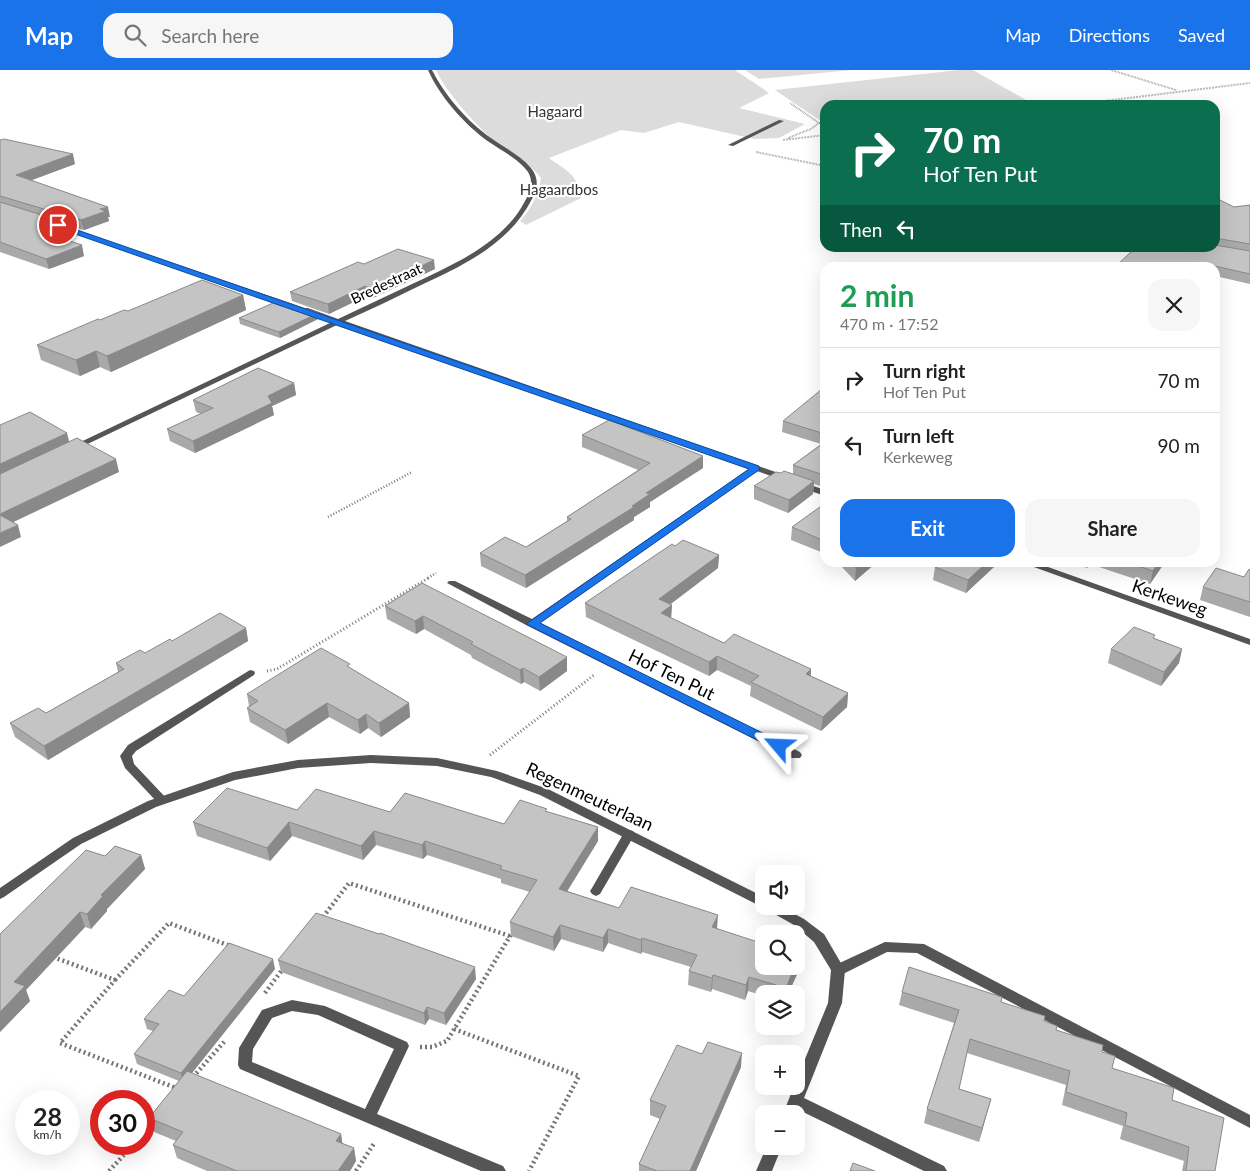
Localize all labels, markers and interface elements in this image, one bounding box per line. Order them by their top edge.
search box [103,13,453,58]
text: Map [25,21,73,50]
icon: search [121,21,149,49]
text: Search here [161,24,259,47]
text: Map [1005,24,1041,46]
text: Directions [1069,24,1150,46]
text: Saved [1178,24,1225,46]
park label: Hagaard [528,102,582,120]
text: 70 m [923,118,1001,160]
icon: right [840,120,905,185]
text: Hof Ten Put [923,160,1037,187]
park label: Hagaardbos [520,180,598,198]
pin [37,204,79,246]
icon: arrive [44,211,72,239]
icon: left [892,215,920,243]
text: Then [840,218,882,241]
street label: Bredestraat [348,258,425,307]
text: 2 min [840,277,914,313]
button: close [1148,279,1200,331]
text: 470 m · 17:52 [840,314,939,333]
text: Turn right [883,359,965,382]
icon: right [840,366,868,394]
text: 70 m [1157,369,1200,392]
text: Hof Ten Put [883,382,966,401]
text: Turn left [883,424,954,447]
icon: left [840,431,868,459]
text: 90 m [1157,434,1200,457]
text: Kerkeweg [883,447,953,466]
button: Exit [840,499,1015,557]
button: Share [1025,499,1200,557]
street label: Kerkeweg [1129,574,1211,620]
street label: Hof Ten Put [625,644,719,705]
position arrow [752,719,804,771]
street label: Regenmeuterlaan [523,757,657,835]
map controls [755,865,805,1155]
button: sound [755,865,805,915]
button: search [755,925,805,975]
button: layers [755,985,805,1035]
button: + [755,1045,805,1095]
speed limit sign: 30 [90,1090,155,1155]
text: 28 [33,1101,62,1131]
button: − [755,1105,805,1155]
text: km/h [33,1127,62,1142]

